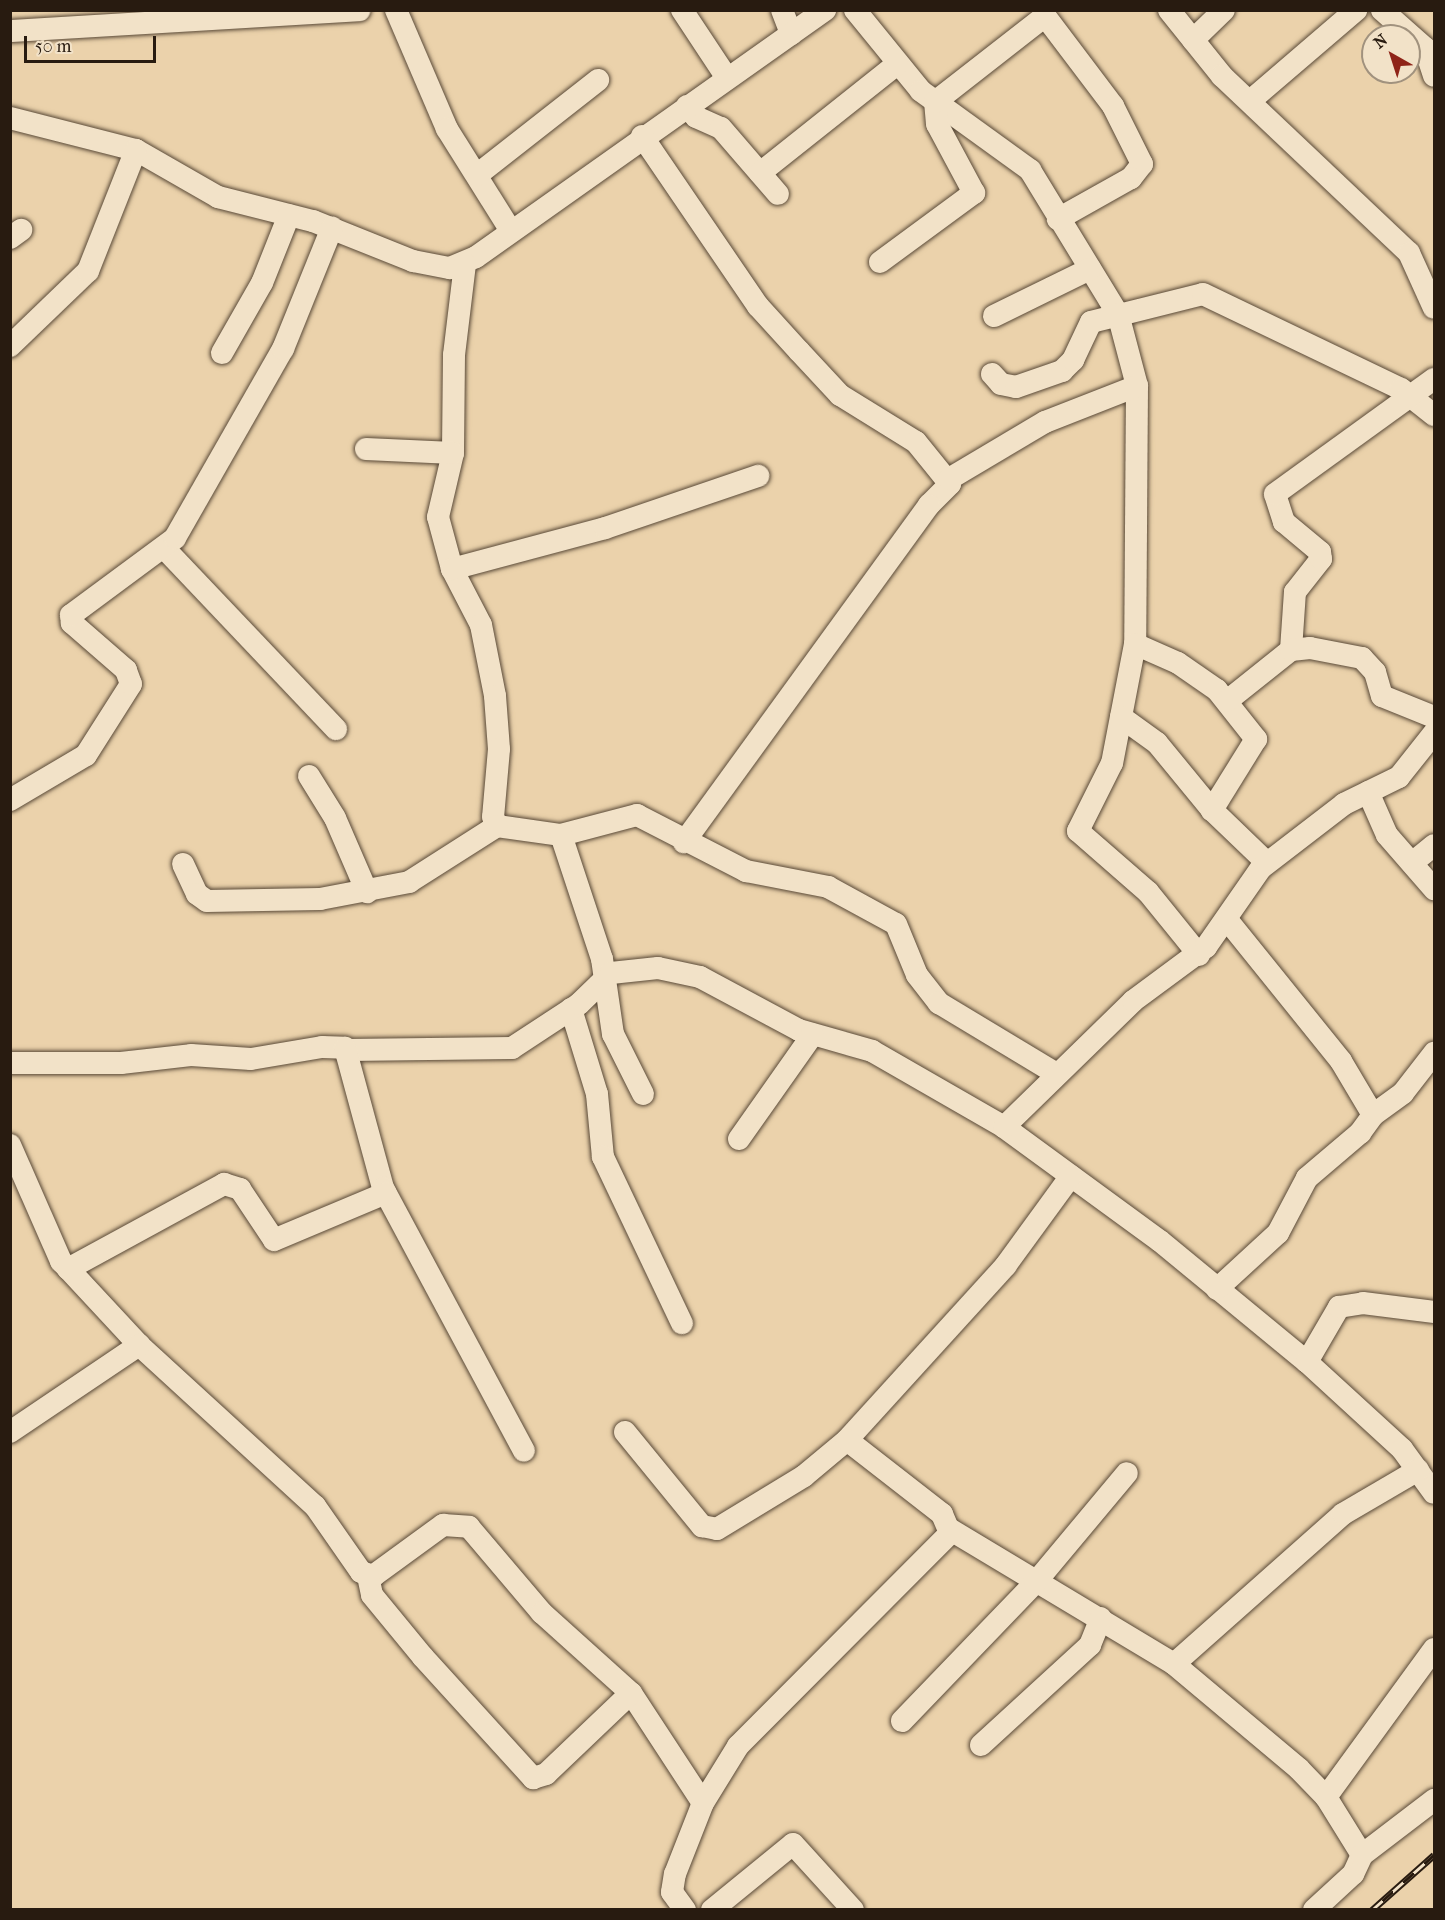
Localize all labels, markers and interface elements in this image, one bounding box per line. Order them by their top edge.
scale bar [27,24,159,62]
north arrow [1361,24,1421,84]
text: N [1370,30,1391,52]
text: 50 m [35,36,71,57]

